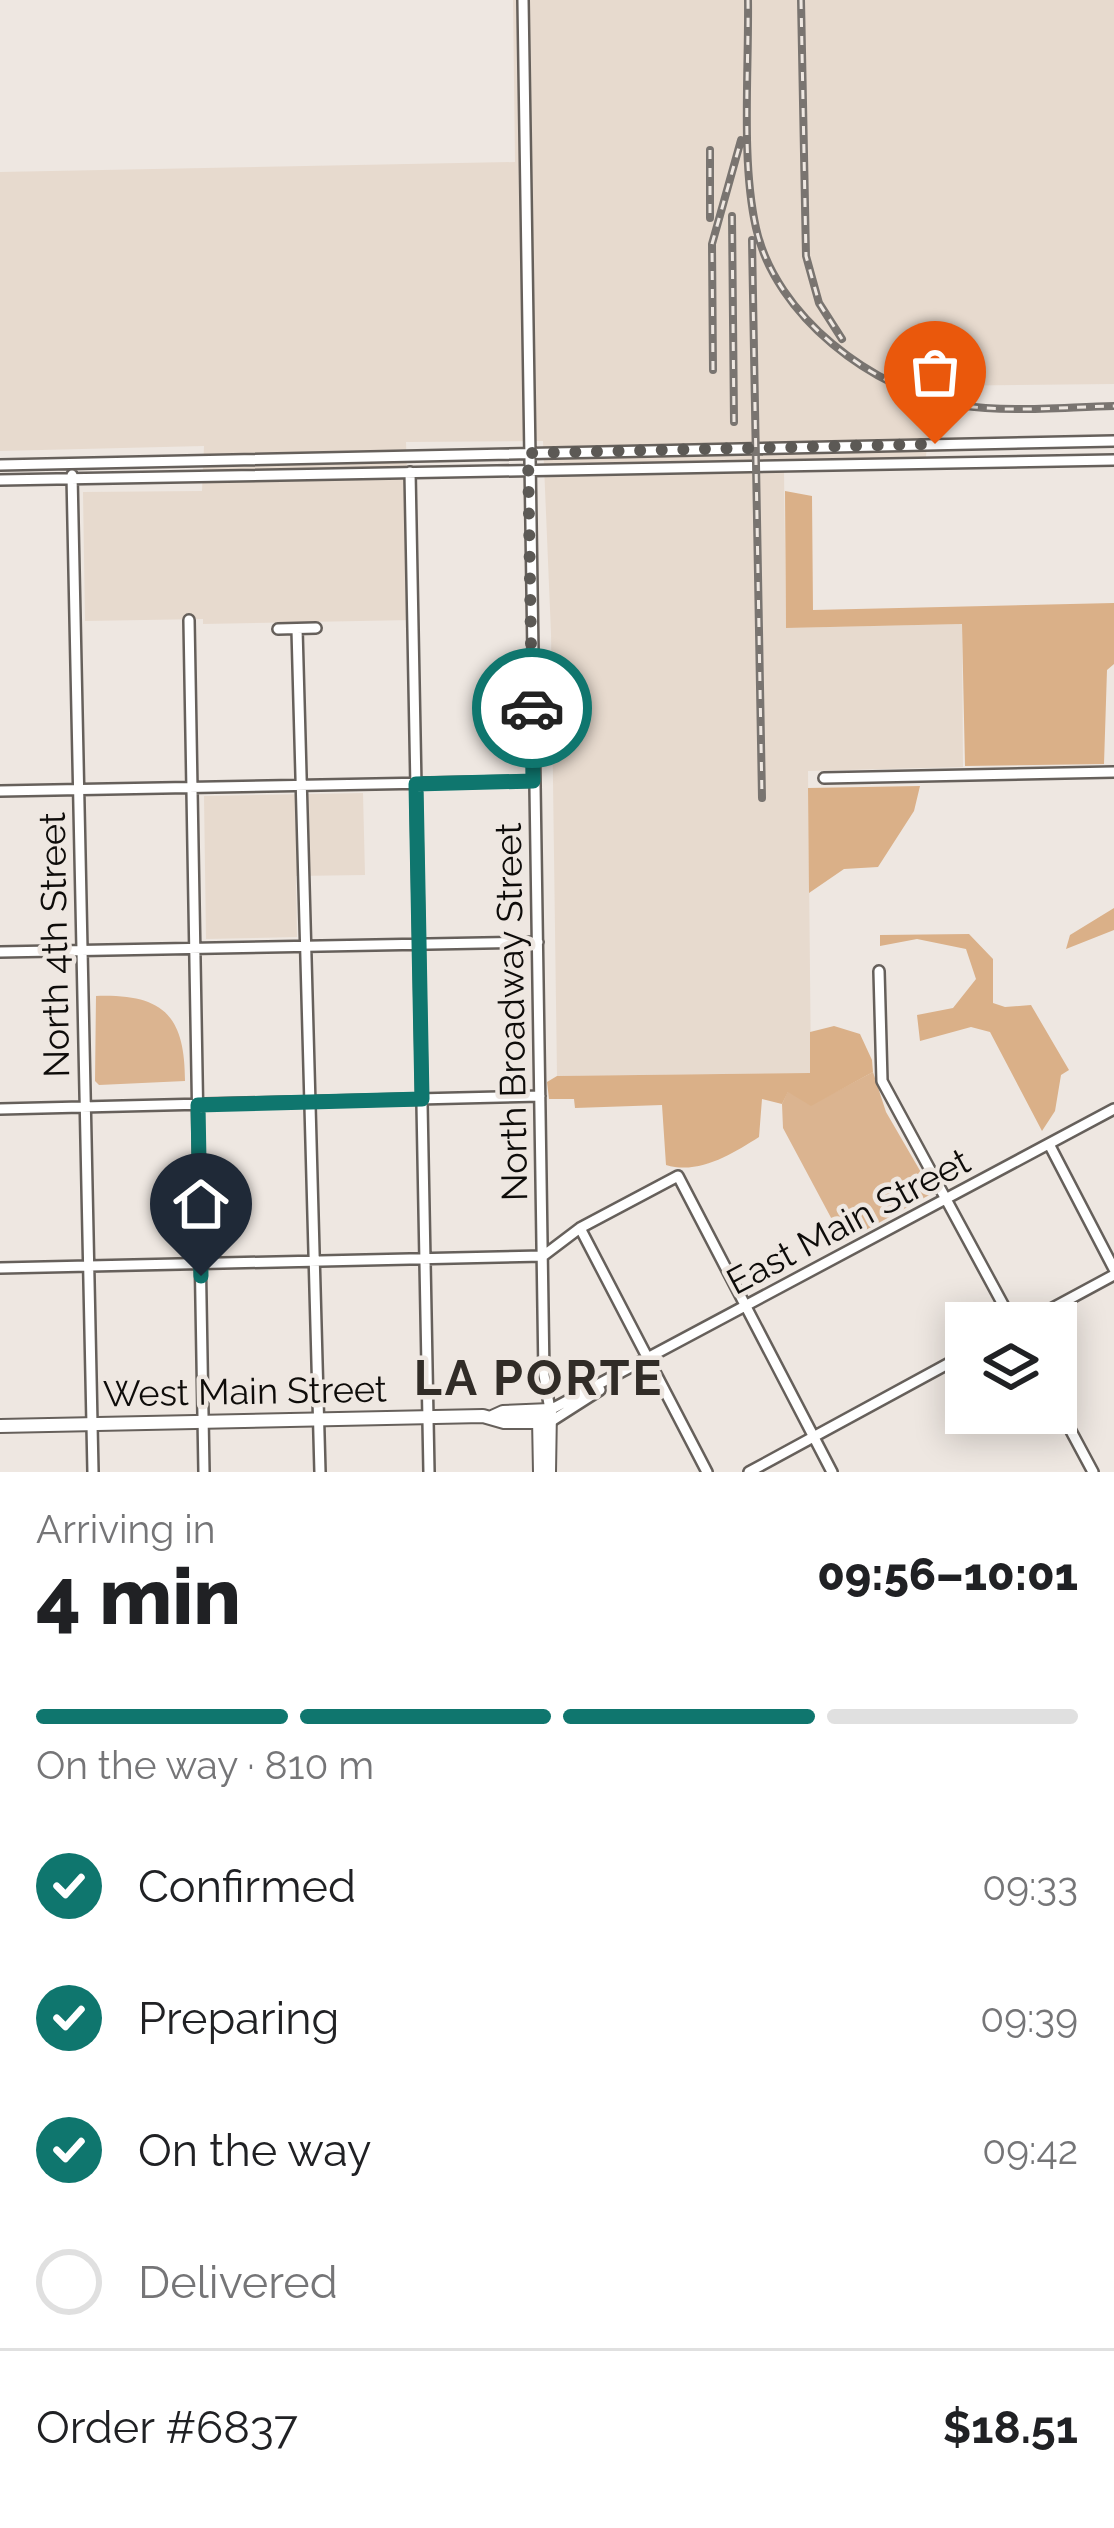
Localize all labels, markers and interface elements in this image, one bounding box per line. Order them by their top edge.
pin [884,321,986,444]
icon: bag [902,339,968,405]
courier [472,648,592,768]
icon: car [499,675,565,741]
street label: North 4th Street [31,812,77,1078]
street label: North Broadway Street [487,822,535,1202]
street label: East Main Street [719,1139,977,1303]
pin [150,1153,252,1276]
icon: home [168,1171,234,1237]
map controls [945,1302,1077,1434]
button: layers [945,1302,1077,1434]
district label: LA PORTE [414,1350,664,1406]
street label: West Main Street [103,1368,387,1414]
text: Arriving in [36,1506,216,1552]
text: 09:56–10:01 [817,1548,1078,1601]
text: 4 min [36,1551,241,1642]
text: On the way · 810 m [36,1742,374,1788]
icon: check [36,1853,102,1919]
text: Confirmed [138,1860,356,1913]
text: 09:33 [982,1863,1078,1909]
icon: check [36,1985,102,2051]
text: Preparing [138,1992,339,2045]
text: 09:39 [980,1995,1078,2041]
icon: check [36,2117,102,2183]
text: On the way [138,2124,372,2177]
text: 09:42 [982,2127,1078,2173]
text: Delivered [138,2256,338,2309]
text: Order #6837 [36,2401,298,2454]
text: $18.51 [943,2401,1078,2454]

